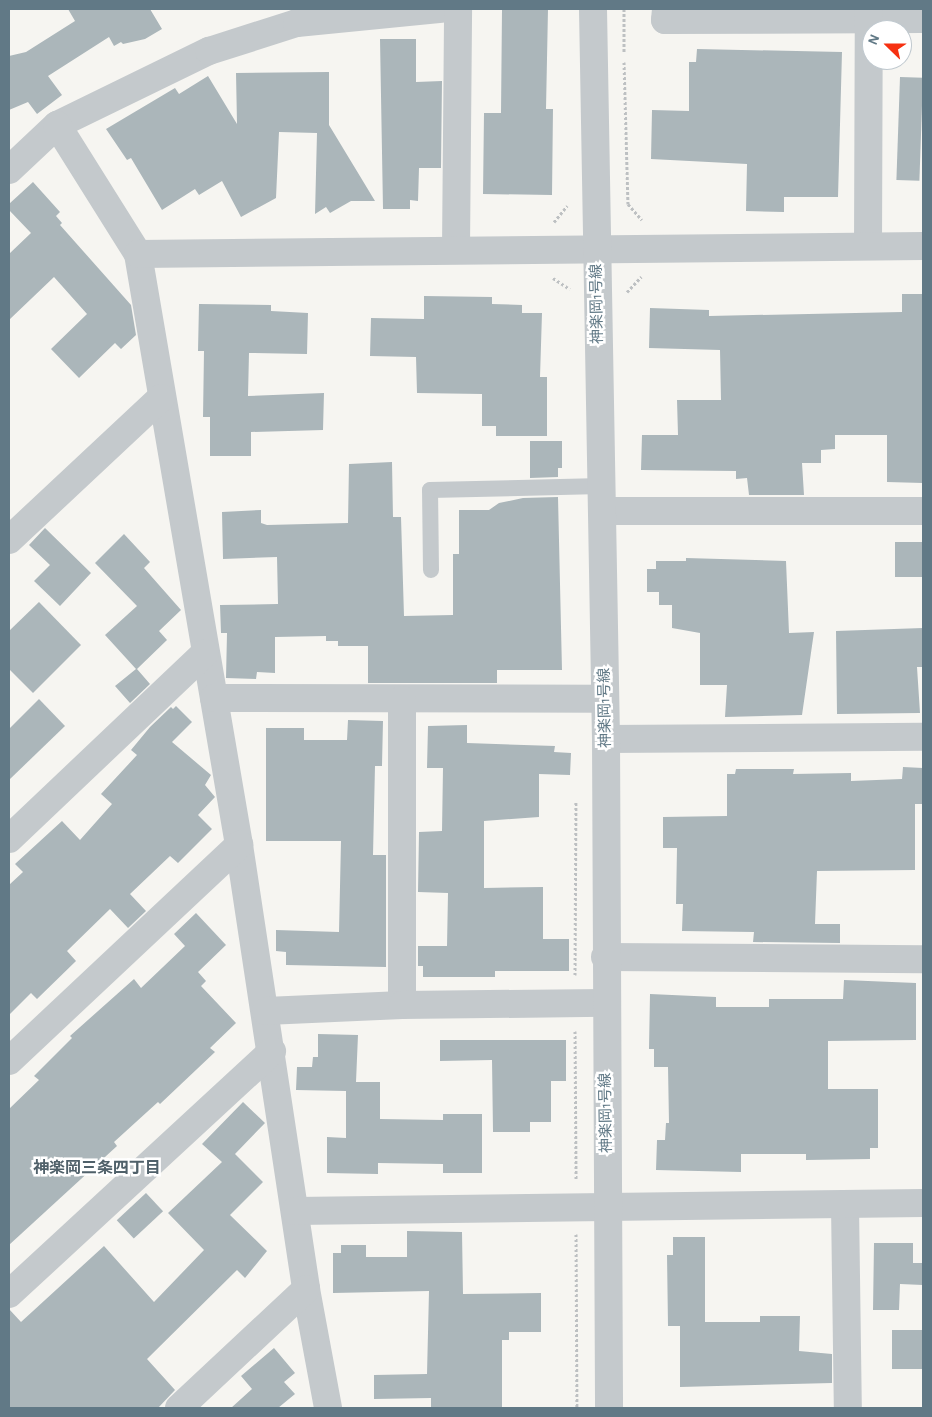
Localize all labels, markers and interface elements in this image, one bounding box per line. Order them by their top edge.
north arrow [862,20,912,70]
text: N [866,33,882,47]
street label: 神楽岡1号線 [587,264,607,344]
street label: 神楽岡1号線 [595,668,615,748]
street label: 神楽岡1号線 [596,1073,616,1153]
district label: 神楽岡三条四丁目 [33,1158,161,1178]

